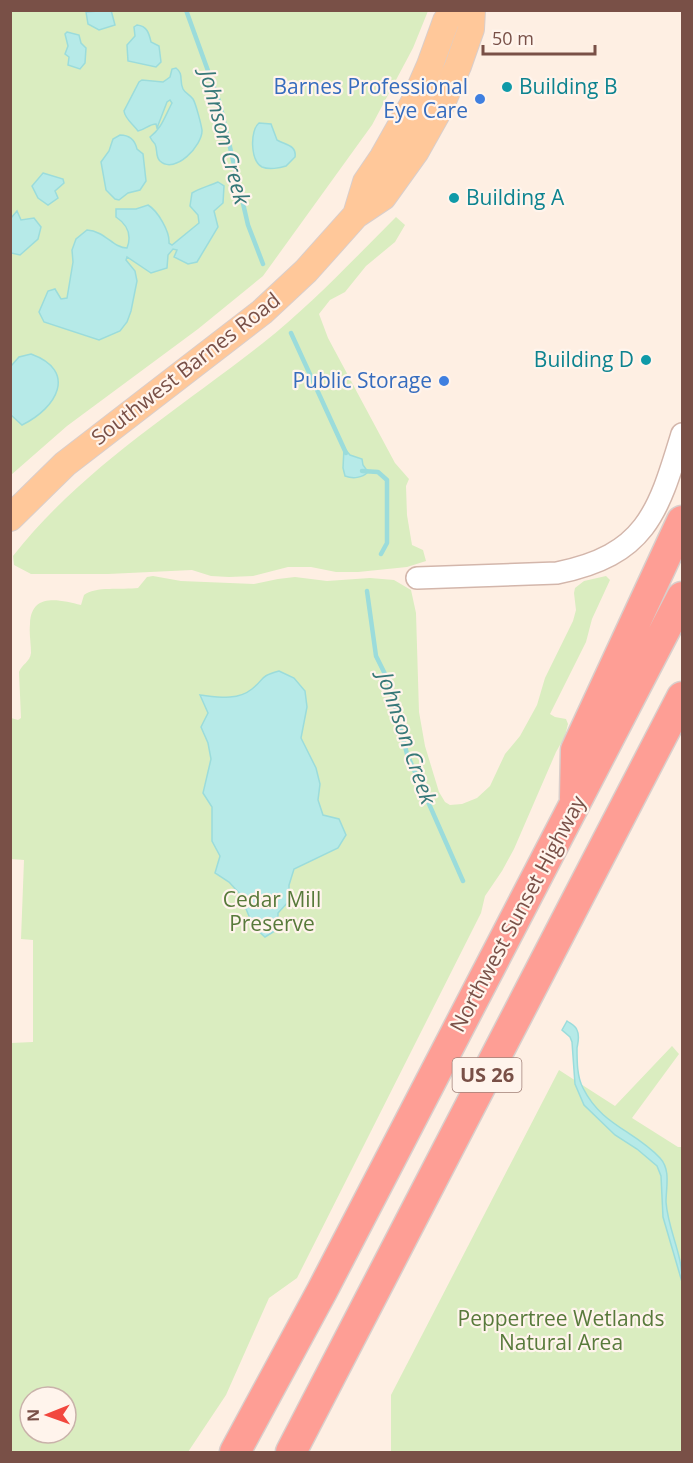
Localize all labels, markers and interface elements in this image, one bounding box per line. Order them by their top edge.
scale bar [483,18,596,56]
text: 50 m [492,26,534,50]
water label: Johnson Creek [193,62,259,209]
place label: Barnes Professional Eye Care [274,72,468,124]
place label: Building B [519,72,618,100]
marker: Building B [500,80,514,94]
marker: Barnes Professional Eye Care [473,92,487,106]
place label: Building A [466,183,565,211]
marker: Building A [447,191,461,205]
street label: Southwest Barnes Road [85,286,286,451]
place label: Building D [534,345,634,373]
marker: Building D [639,353,653,367]
place label: Public Storage [292,366,432,394]
marker: Public Storage [437,374,451,388]
water label: Johnson Creek [370,664,445,809]
street label: Northwest Sunset Highway [443,790,592,1037]
park label: Cedar Mill Preserve [223,885,321,937]
road number: US 26 [452,1058,522,1092]
park label: Peppertree Wetlands Natural Area [458,1304,664,1356]
north arrow [18,1385,78,1445]
text: N [22,1409,44,1422]

